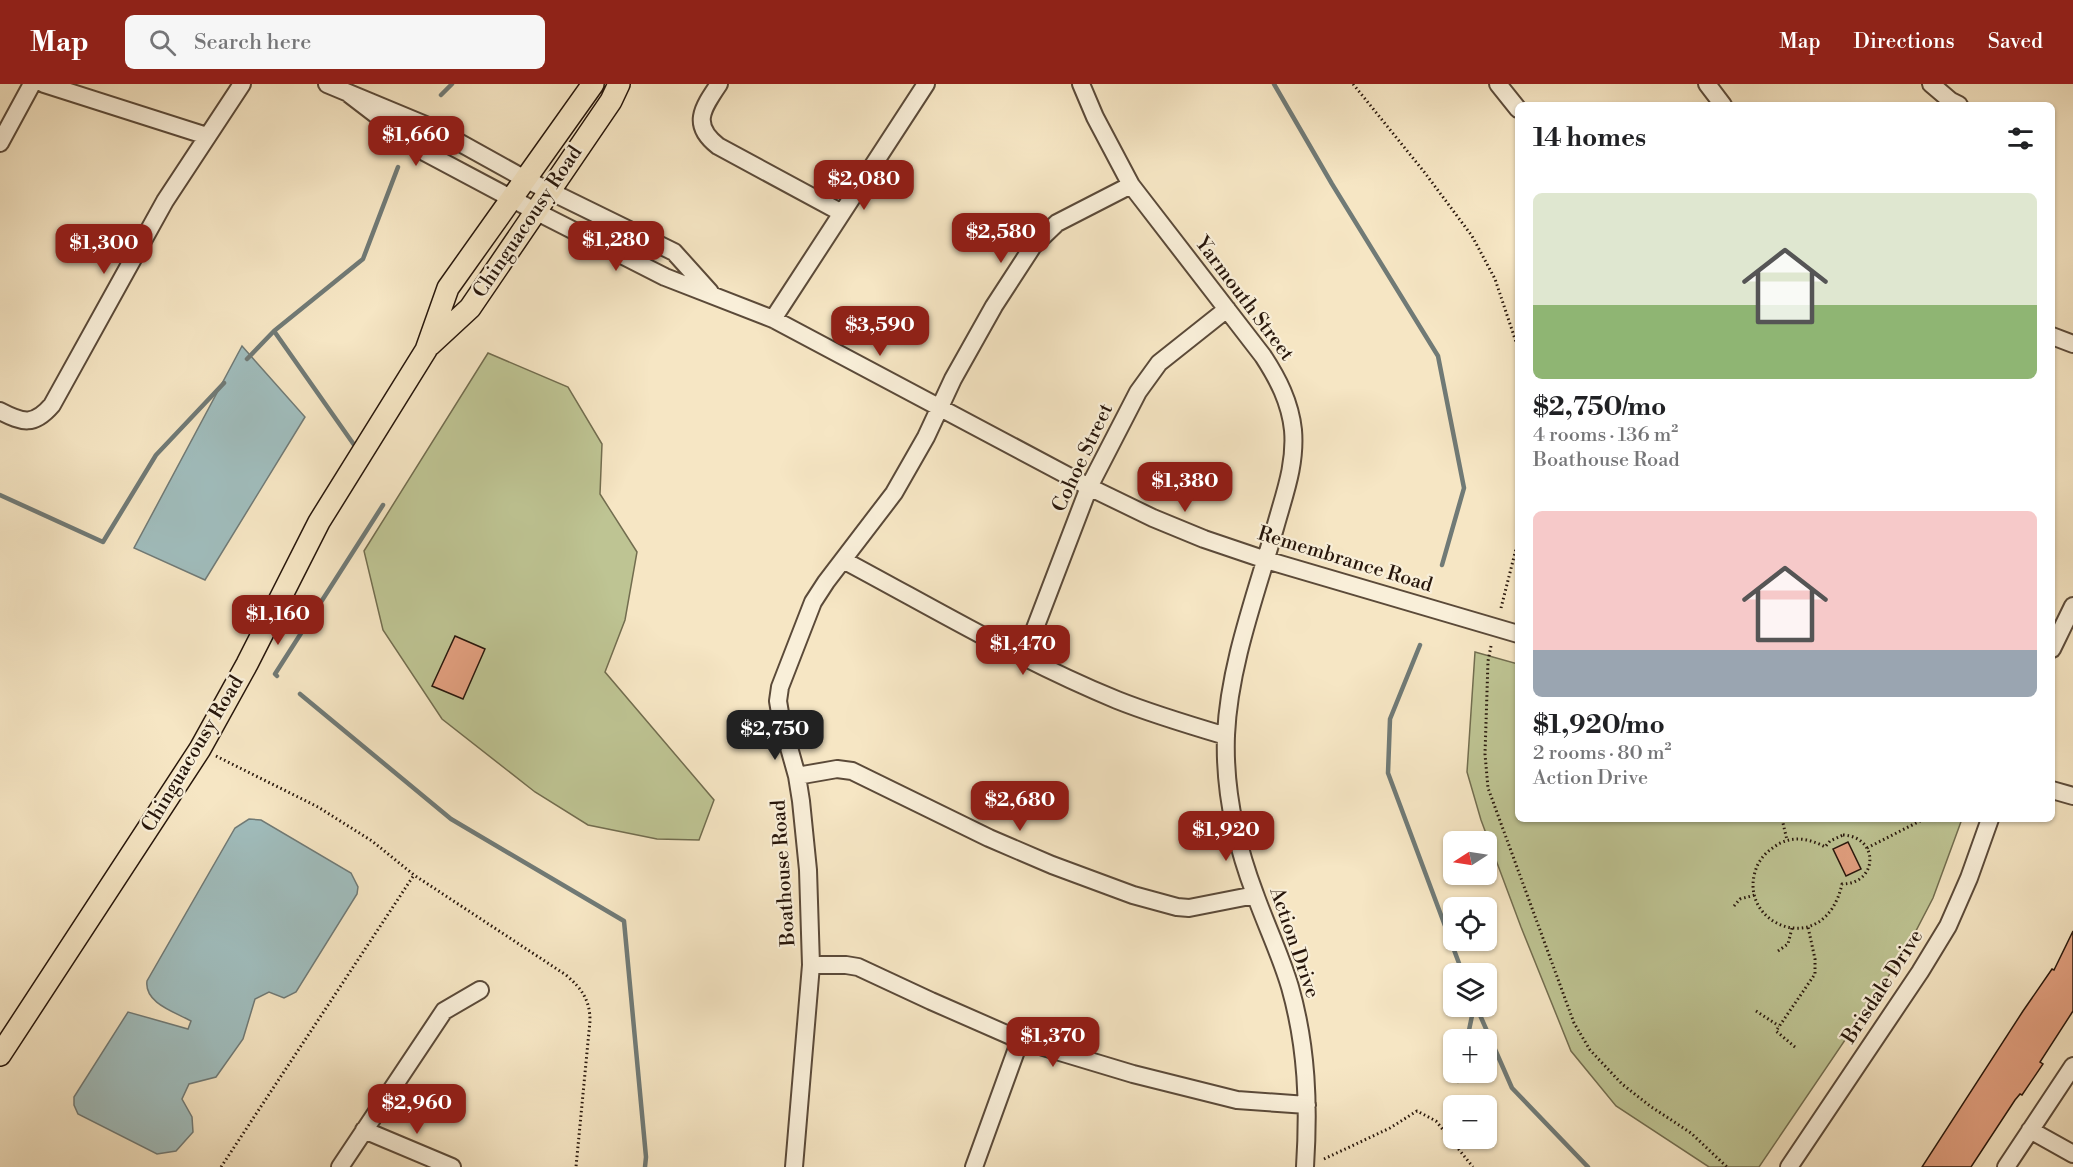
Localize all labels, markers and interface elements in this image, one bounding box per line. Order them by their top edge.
search box [125,15,545,69]
text: Map [30,25,89,60]
icon: search [146,26,179,59]
text: Search here [194,29,311,56]
text: Map [1779,29,1821,55]
text: Directions [1854,29,1955,55]
text: Saved [1988,29,2043,55]
pin: $1,660 [367,116,465,167]
text: 14 homes [1533,122,1646,154]
icon: filters [2004,122,2037,155]
text: $1,660 [382,123,450,148]
street label: Chinguacousy Road [468,141,589,303]
pin: $2,080 [815,160,913,211]
text: $2,080 [828,167,900,192]
pin: $2,580 [952,213,1050,264]
text: $2,580 [966,220,1036,245]
pin: $1,280 [567,221,665,272]
pin: $1,300 [55,224,153,275]
text: $1,280 [582,228,650,253]
text: $1,300 [70,231,139,256]
street label: Yarmouth Street [1189,231,1299,366]
icon: home [1731,232,1839,340]
pin: $3,590 [831,306,929,357]
text: $3,590 [845,313,915,338]
text: $2,750/mo [1533,391,1666,423]
street label: Cohoe Street [1047,400,1119,516]
text: 4 rooms · 136 m² [1533,423,1678,448]
text: Boathouse Road [1533,448,1680,473]
pin: $1,380 [1136,462,1234,513]
text: $1,380 [1151,469,1219,494]
street label: Remembrance Road [1255,521,1436,599]
icon: home [1731,550,1839,658]
pin: $1,160 [229,595,327,646]
text: $1,160 [246,602,310,627]
pin: $1,470 [974,625,1072,676]
text: $1,470 [990,632,1056,657]
street label: Chinguacousy Road [136,671,250,837]
text: $1,920/mo [1533,709,1665,741]
pin: $2,750 [726,710,824,761]
text: $2,750 [741,717,809,742]
text: 2 rooms · 80 m² [1533,741,1671,766]
text: Action Drive [1533,766,1648,791]
pin: $2,680 [971,781,1069,832]
text: $2,680 [985,788,1055,813]
street label: Boathouse Road [766,798,802,948]
pin: $1,920 [1177,811,1275,862]
text: $1,920 [1192,818,1260,843]
north arrow [1443,831,1497,885]
map controls [1443,831,1497,1149]
street label: Action Drive [1263,884,1325,1002]
button: locate [1443,897,1497,951]
street label: Brisdale Drive [1836,925,1929,1050]
button: layers [1443,963,1497,1017]
pin: $1,370 [1004,1017,1102,1068]
text: $1,370 [1020,1024,1086,1049]
button: + [1443,1029,1497,1083]
pin: $2,960 [368,1084,466,1135]
text: $2,960 [382,1091,452,1116]
button: − [1443,1095,1497,1149]

